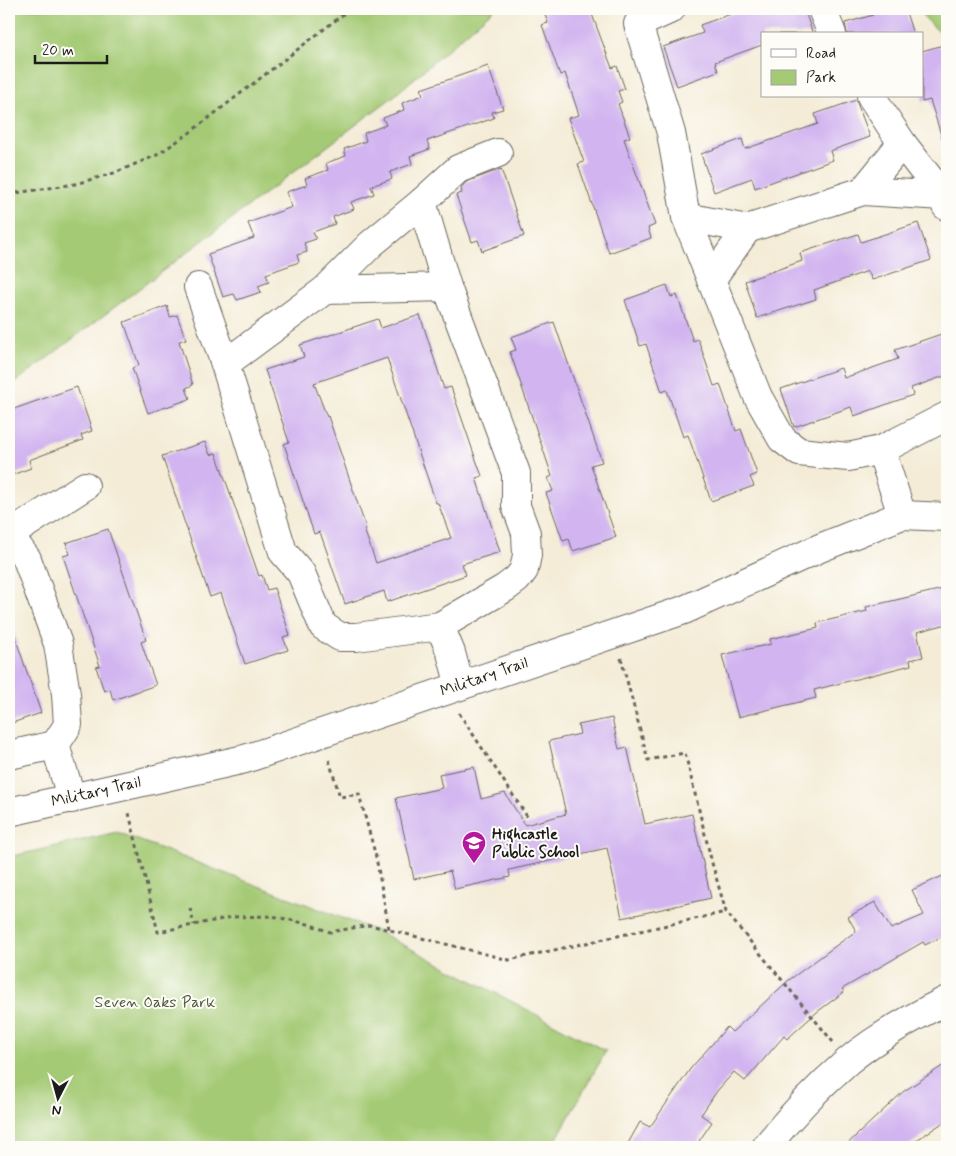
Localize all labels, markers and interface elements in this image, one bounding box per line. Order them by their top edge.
scale bar [35,32,108,64]
legend [761,32,924,98]
text: 20 m [42,41,74,61]
text: Road [806,44,836,64]
text: Park [806,68,836,88]
street label: Military Trail [437,652,531,702]
street label: Military Trail [49,771,143,813]
place label: Highcastle Public School [492,824,580,863]
school or university icon: Highcastle Public School [461,830,487,864]
park label: Seven Oaks Park [95,992,215,1013]
north arrow [32,1074,82,1124]
text: N [51,1100,62,1119]

